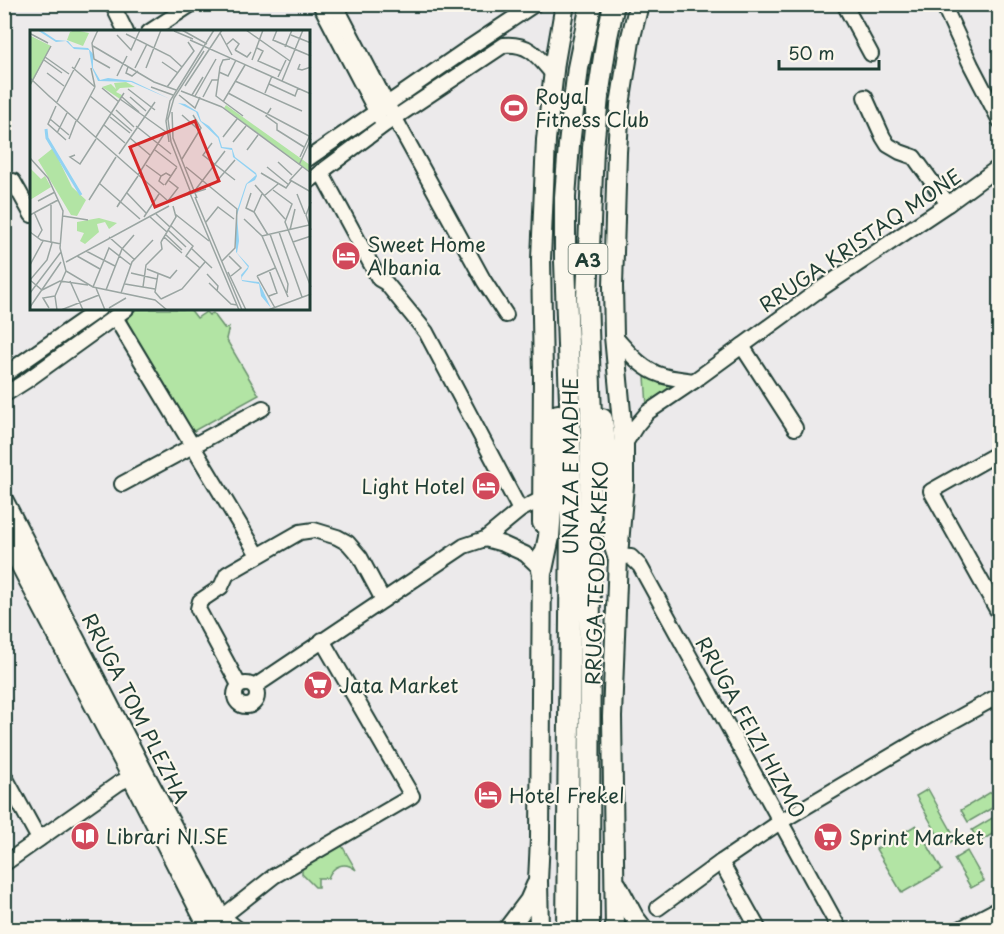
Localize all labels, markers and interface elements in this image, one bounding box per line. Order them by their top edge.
inset map [30,30,310,310]
scale bar [779,33,880,71]
text: 50 m [788,39,835,66]
place label: Royal Fitness Club [535,81,649,134]
sports icon: Royal Fitness Club [498,92,530,124]
street label: RRUGA KRISTAQ MONE [753,161,967,319]
place label: Sweet Home Albania [367,229,486,282]
hotel icon: Sweet Home Albania [330,240,362,272]
road number: A3 [568,244,608,274]
street label: UNAZA E MADHE [555,377,585,555]
street label: RRUGA TEODOR KEKO [577,460,615,686]
hotel icon: Light Hotel [470,470,502,502]
place label: Light Hotel [361,471,465,501]
street label: RRUGA TOM PLEZHA [75,608,197,808]
street label: RRUGA FEIZI HIZMO [689,631,813,823]
supermarket icon: Jata Market [302,669,334,701]
place label: Jata Market [339,670,458,700]
hotel icon: Hotel Frekel [472,779,504,811]
place label: Hotel Frekel [509,780,625,810]
library icon: Librari NI.SE [69,820,101,852]
place label: Librari NI.SE [106,821,229,851]
supermarket icon: Sprint Market [812,821,844,853]
place label: Sprint Market [849,822,984,852]

